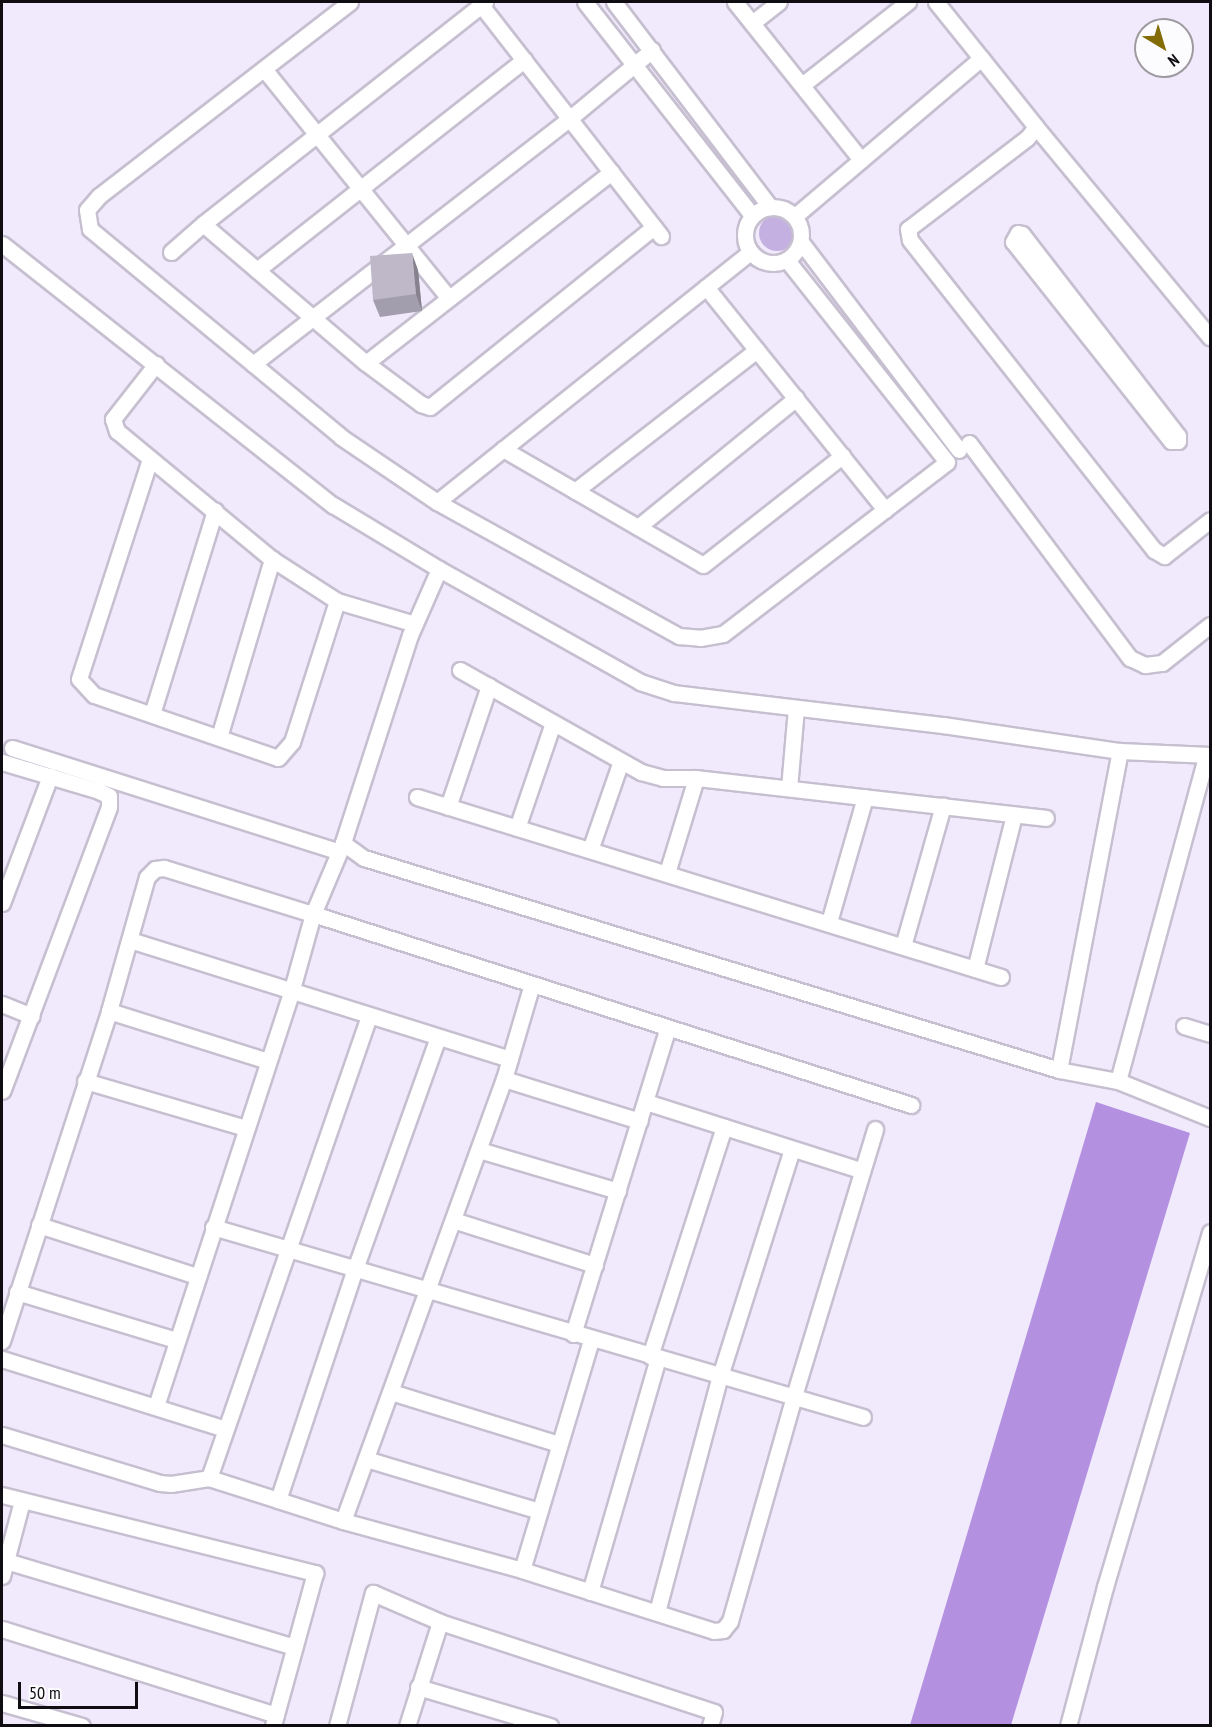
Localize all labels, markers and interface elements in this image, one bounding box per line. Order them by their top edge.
north arrow [1134,18,1194,78]
text: N [1164,50,1183,71]
scale bar [21,1670,141,1708]
text: 50 m [29,1681,61,1704]

